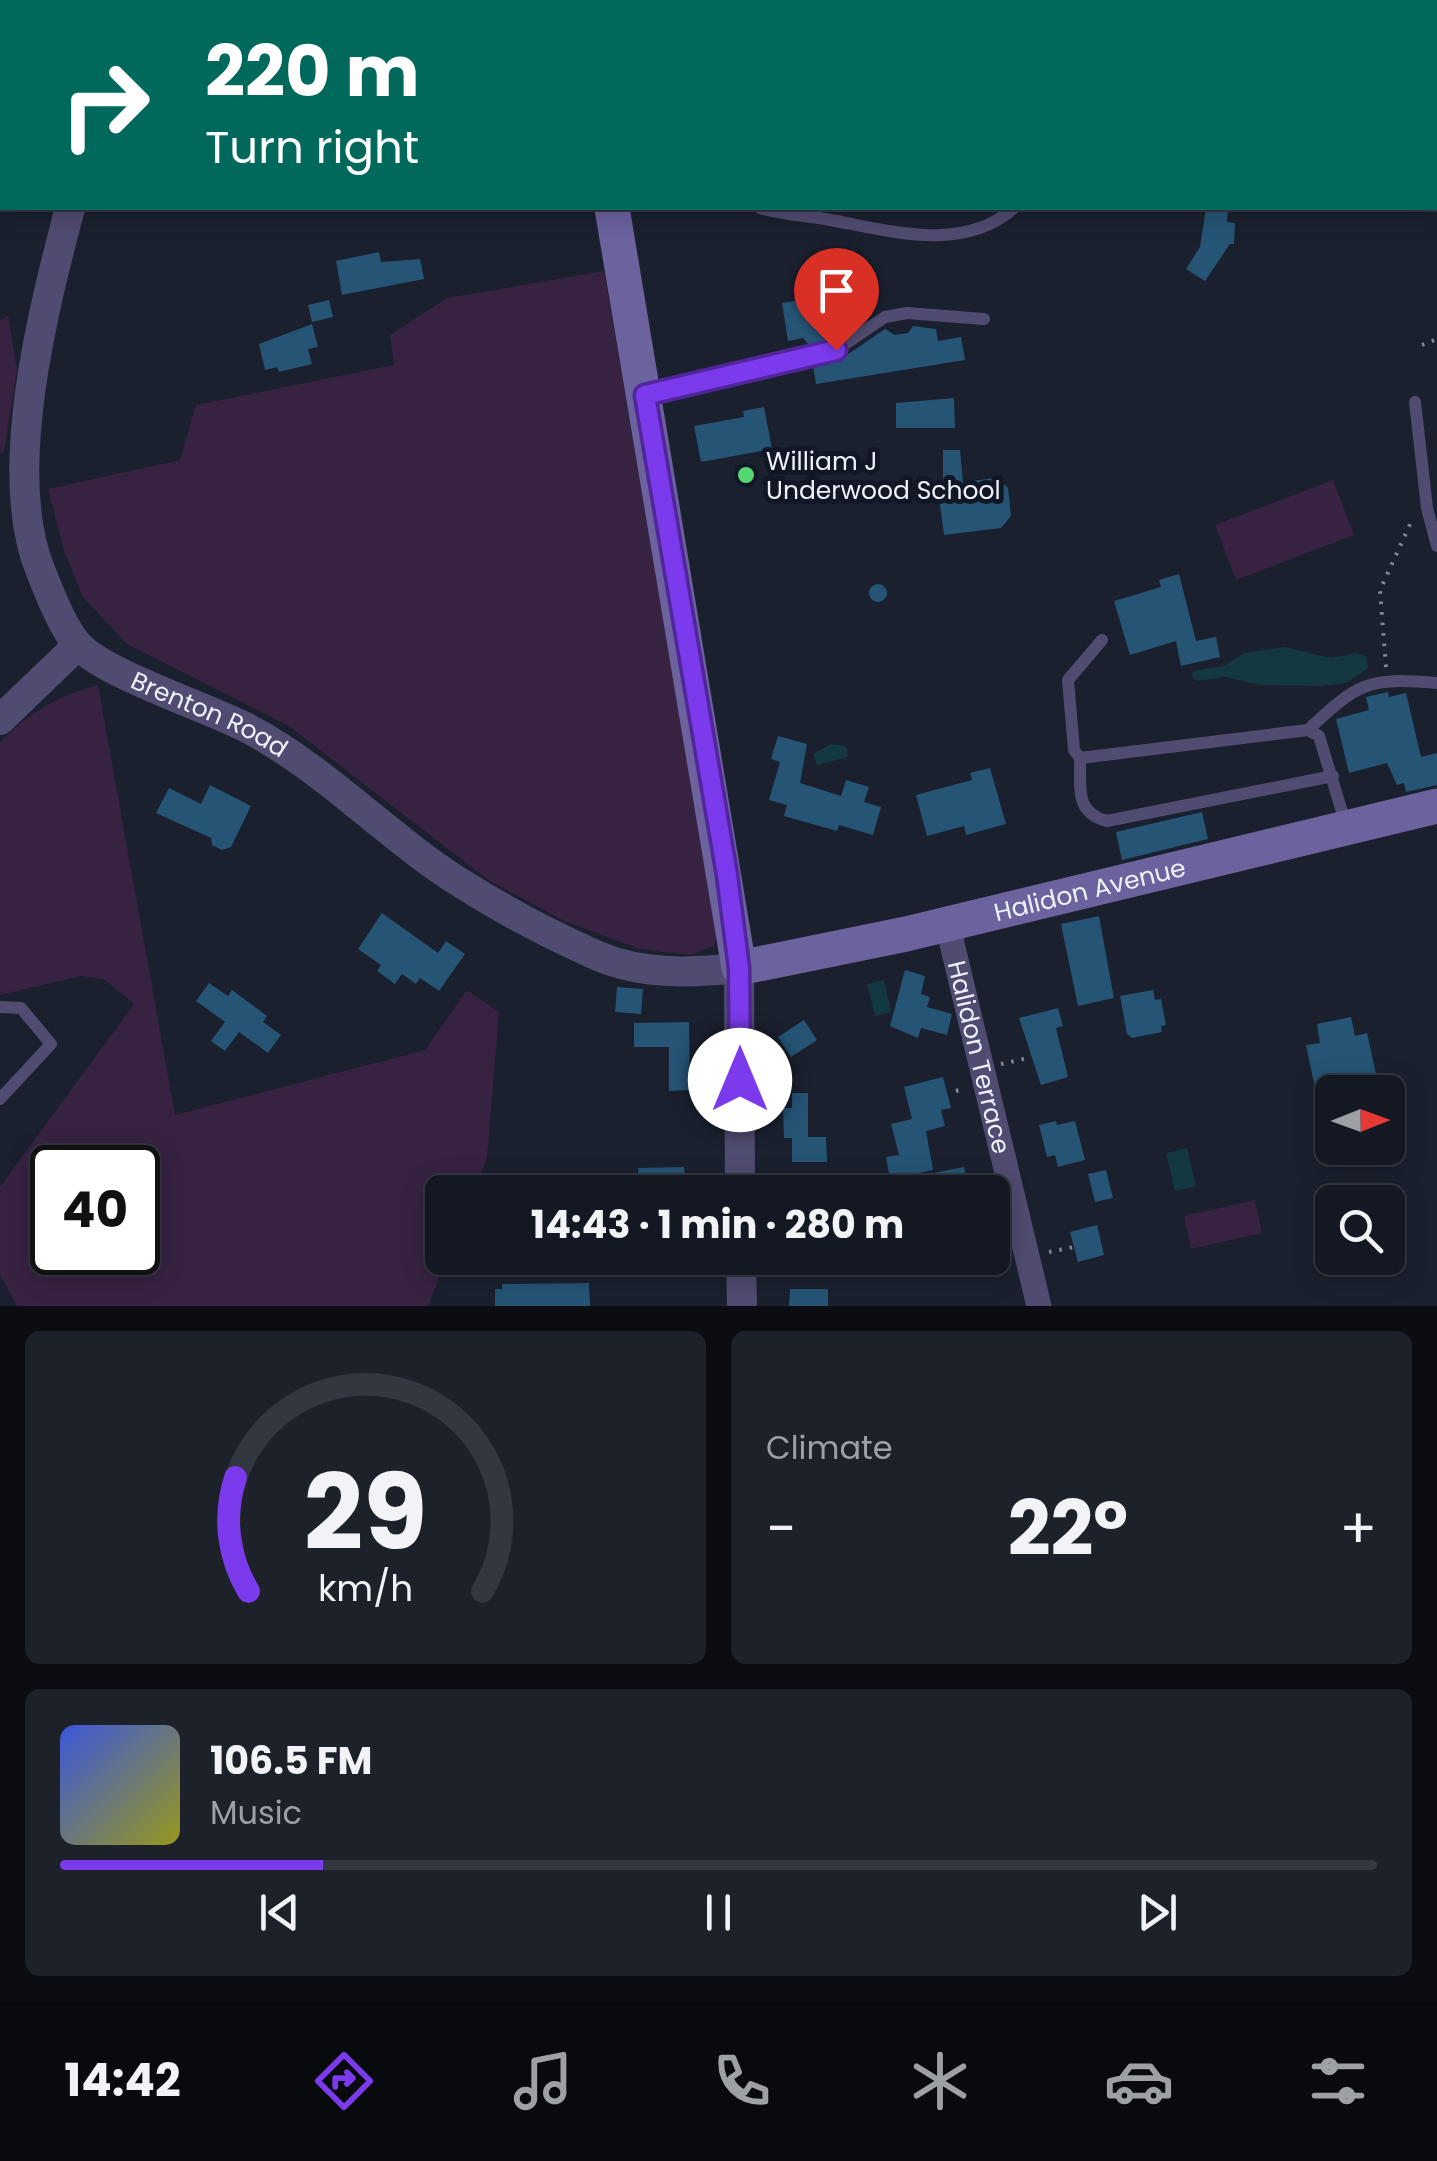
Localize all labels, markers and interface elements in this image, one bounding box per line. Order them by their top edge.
text: 220 m [205,22,420,121]
icon: right [40,40,170,170]
text: Turn right [205,116,419,179]
pin [794,248,879,351]
icon: arrive [809,263,864,318]
place label: William J Underwood School [766,444,1001,508]
marker: William J Underwood School [735,464,757,486]
street label: Brenton Road [125,663,295,766]
street label: Halidon Avenue [990,850,1189,930]
street label: Halidon Terrace [939,957,1019,1157]
position arrow [688,1028,792,1132]
north arrow [1315,1075,1405,1165]
map controls [1315,1075,1405,1275]
speed limit sign: 40 [30,1145,160,1275]
button: search [1315,1185,1405,1275]
text: 14:43 · 1 min · 280 m [531,1198,904,1251]
text: Climate [766,1425,893,1470]
text: 29 [304,1440,427,1585]
text: 22° [1008,1476,1128,1581]
text: − [766,1490,796,1567]
text: + [1339,1490,1377,1567]
text: km/h [318,1563,413,1614]
text: 106.5 FM [210,1734,372,1787]
text: Music [210,1790,302,1835]
icon: previous [252,1885,307,1940]
icon: pause [691,1885,746,1940]
icon: next [1130,1885,1185,1940]
icon: directions [309,2046,379,2116]
icon: music [508,2046,578,2116]
icon: phone [707,2046,777,2116]
icon: climate [905,2046,975,2116]
icon: car [1104,2046,1174,2116]
icon: filters [1303,2046,1373,2116]
text: 14:42 [64,2049,181,2112]

